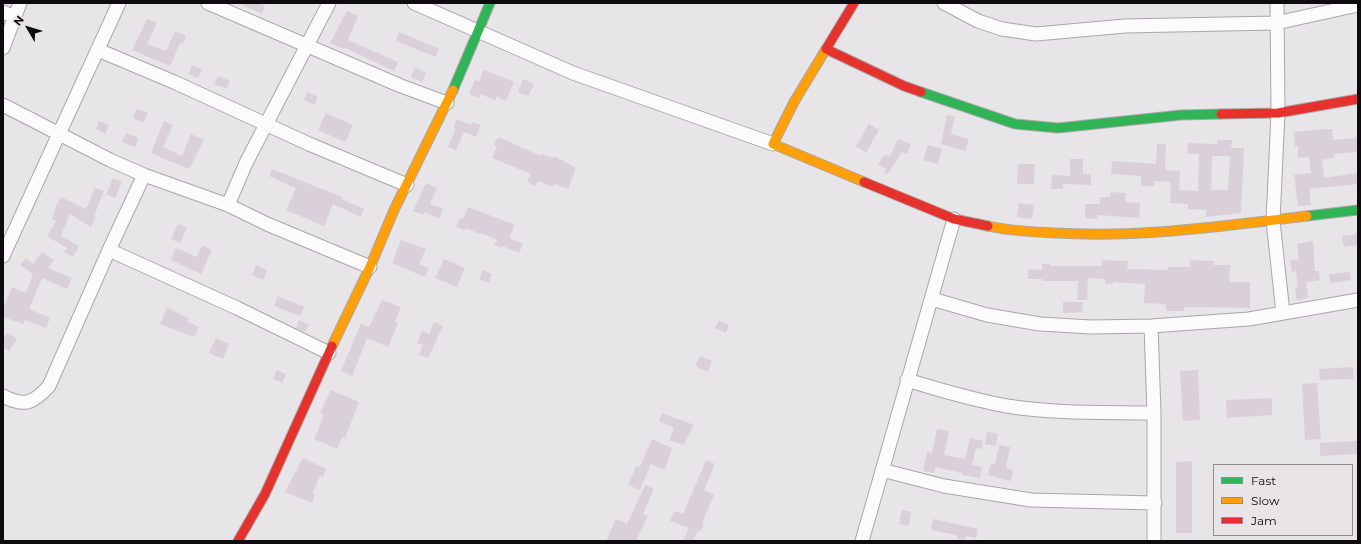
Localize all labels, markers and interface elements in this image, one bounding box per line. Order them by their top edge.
north arrow [8,8,48,48]
text: N [10,13,27,28]
legend [1213,464,1353,536]
text: Fast [1251,473,1276,488]
text: Slow [1251,493,1280,508]
text: Jam [1251,513,1277,528]

